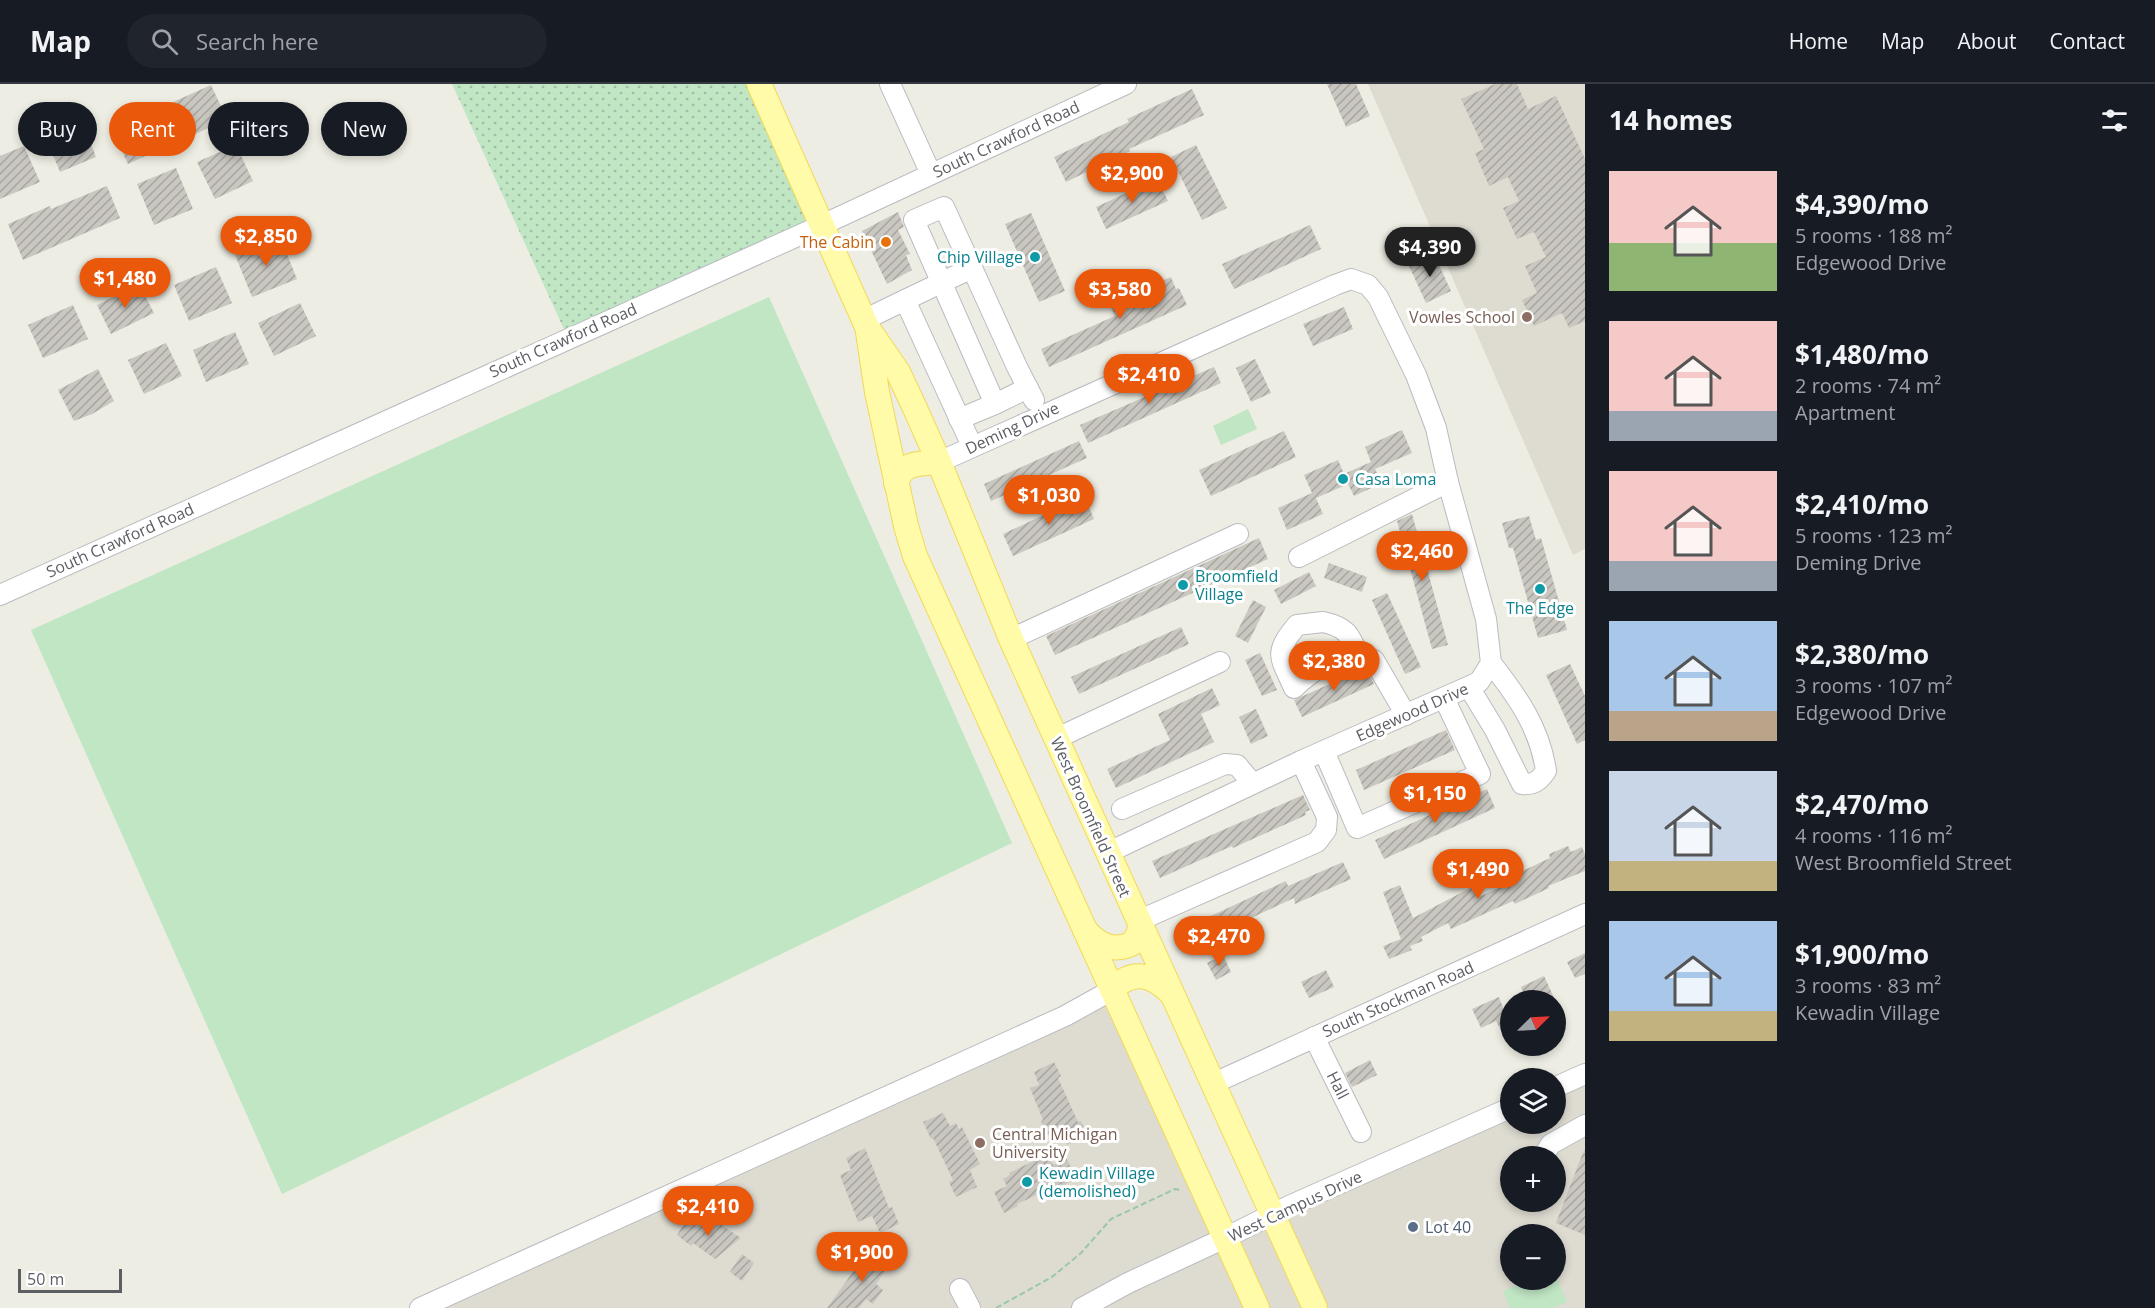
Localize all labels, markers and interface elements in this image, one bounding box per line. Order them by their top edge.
search box [127,14,547,68]
text: Map [30,22,91,60]
icon: search [148,25,181,58]
text: Search here [196,26,319,56]
text: Home [1789,27,1848,55]
text: Map [1881,27,1924,55]
text: About [1957,27,2017,55]
text: Contact [2050,27,2125,55]
street label: South Crawford Road [929,95,1083,183]
chip: Buy [18,102,97,156]
chip: Rent [109,102,196,156]
chip: Filters [208,102,309,156]
chip: New [321,102,407,156]
text: 14 homes [1609,102,1733,138]
icon: filters [2098,104,2131,137]
pin: $2,900 [1083,153,1181,204]
text: $2,900 [1101,159,1163,186]
text: $4,390/mo [1795,186,1929,222]
icon: home [1657,195,1729,267]
pin: $2,850 [217,216,315,267]
text: $2,850 [235,222,297,249]
text: 5 rooms · 188 m² [1795,222,1953,249]
pin: $4,390 [1381,227,1479,278]
place label: The Cabin [800,231,874,253]
text: $4,390 [1399,233,1461,260]
marker: The Cabin [879,235,893,249]
place label: Chip Village [937,246,1023,268]
text: Edgewood Drive [1795,249,1946,276]
marker: Chip Village [1028,250,1042,264]
pin: $1,480 [76,258,174,309]
text: $1,480 [94,264,156,291]
pin: $3,580 [1071,269,1169,320]
text: $3,580 [1089,275,1151,302]
street label: South Crawford Road [486,298,640,382]
place label: Vowles School [1409,306,1515,328]
marker: Vowles School [1520,310,1534,324]
text: $1,480/mo [1795,336,1929,372]
icon: home [1657,345,1729,417]
pin: $2,410 [1100,354,1198,405]
text: $2,410 [1118,360,1180,387]
text: 2 rooms · 74 m² [1795,372,1941,399]
street label: Deming Drive [961,397,1063,459]
text: Apartment [1795,399,1895,426]
place label: Casa Loma [1355,468,1436,490]
marker: Casa Loma [1336,472,1350,486]
pin: $1,030 [1000,475,1098,526]
text: $1,030 [1018,481,1080,508]
text: $2,410/mo [1795,486,1929,522]
icon: home [1657,495,1729,567]
street label: South Crawford Road [43,498,197,582]
text: 5 rooms · 123 m² [1795,522,1953,549]
pin: $2,460 [1373,531,1471,582]
text: $2,460 [1391,537,1453,564]
text: Deming Drive [1795,549,1922,576]
place label: Broomfield Village [1195,565,1278,605]
marker: Broomfield Village [1176,578,1190,592]
marker: The Edge [1533,582,1547,596]
place label: The Edge [1506,597,1574,619]
text: $2,380/mo [1795,636,1929,672]
pin: $2,380 [1285,641,1383,692]
icon: home [1657,645,1729,717]
text: $2,380 [1303,647,1365,674]
text: 3 rooms · 107 m² [1795,672,1953,699]
street label: Edgewood Drive [1352,677,1472,747]
text: Edgewood Drive [1795,699,1946,726]
street label: West Broomfield Street [1046,733,1136,901]
pin: $1,150 [1386,773,1484,824]
text: $1,150 [1404,779,1466,806]
text: $2,470/mo [1795,786,1929,822]
icon: home [1657,795,1729,867]
text: 4 rooms · 116 m² [1795,822,1953,849]
pin: $1,490 [1429,849,1527,900]
text: West Broomfield Street [1795,849,2012,876]
text: $1,490 [1447,855,1509,882]
pin: $2,470 [1170,916,1268,967]
text: $2,470 [1188,922,1250,949]
text: $1,900/mo [1795,936,1929,972]
icon: home [1657,945,1729,1017]
street label: South Stockman Road [1319,956,1477,1042]
text: 3 rooms · 83 m² [1795,972,1941,999]
north arrow [1500,990,1566,1056]
map controls [1500,990,1566,1290]
text: Kewadin Village [1795,999,1940,1026]
street label: Hall [1322,1067,1354,1103]
button: layers [1500,1068,1566,1134]
place label: Central Michigan University [992,1123,1118,1163]
marker: Central Michigan University [973,1136,987,1150]
button: + [1500,1146,1566,1212]
place label: Kewadin Village (demolished) [1039,1162,1155,1202]
street label: West Campus Drive [1224,1165,1366,1247]
marker: Kewadin Village (demolished) [1020,1175,1034,1189]
pin: $2,410 [659,1186,757,1237]
text: $2,410 [677,1192,739,1219]
place label: Lot 40 [1425,1216,1471,1238]
marker: Lot 40 [1406,1220,1420,1234]
button: − [1500,1224,1566,1290]
pin: $1,900 [813,1232,911,1283]
text: $1,900 [831,1238,893,1265]
scale bar [18,1266,122,1294]
text: 50 m [27,1268,64,1290]

